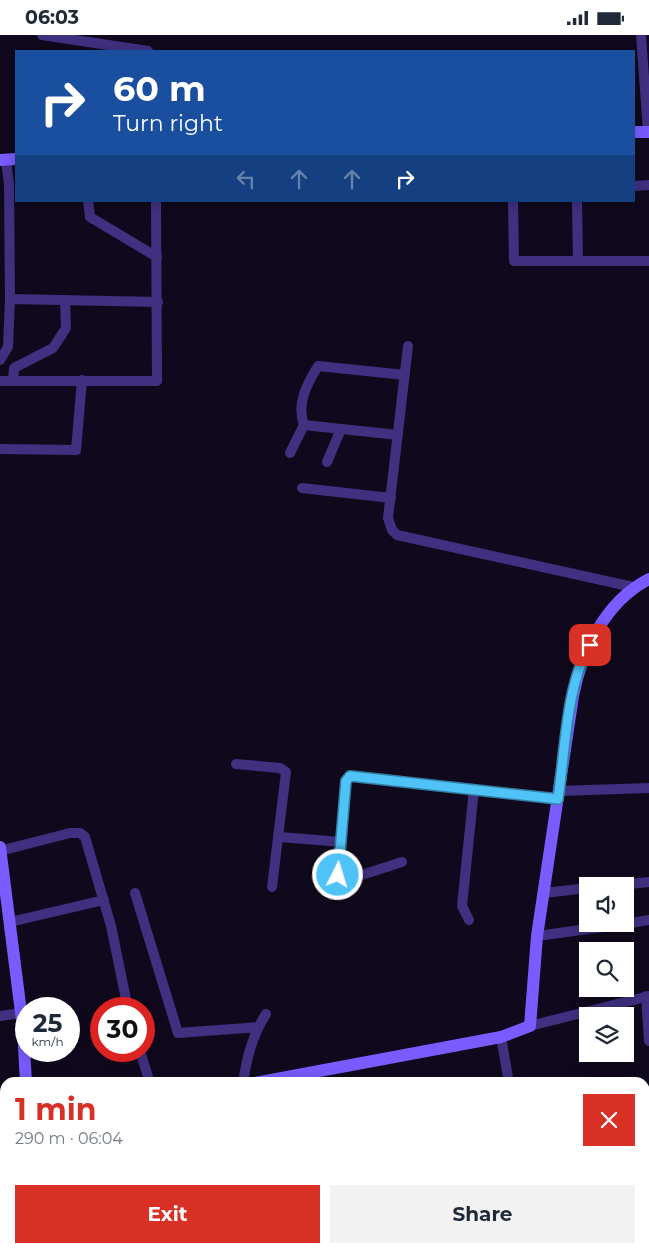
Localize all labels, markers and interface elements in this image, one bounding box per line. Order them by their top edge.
text: 06:03 [25,6,79,29]
text: 60 m [113,67,206,110]
icon: right [30,70,95,135]
text: Turn right [113,110,223,137]
icon: left [232,165,260,193]
icon: ahead [285,165,313,193]
icon: ahead [338,165,366,193]
icon: right [391,165,419,193]
pin [569,624,611,666]
icon: arrive [576,631,604,659]
position arrow [311,848,363,900]
map controls [579,877,634,1062]
button: sound [579,877,634,932]
button: search [579,942,634,997]
speed limit sign: 30 [90,997,155,1062]
button: layers [579,1007,634,1062]
text: 25 [33,1008,62,1038]
text: km/h [31,1034,64,1049]
text: 1 min [15,1091,96,1128]
button: close [583,1094,635,1146]
text: 290 m · 06:04 [15,1129,123,1148]
button: Exit [15,1185,320,1243]
button: Share [330,1185,635,1243]

